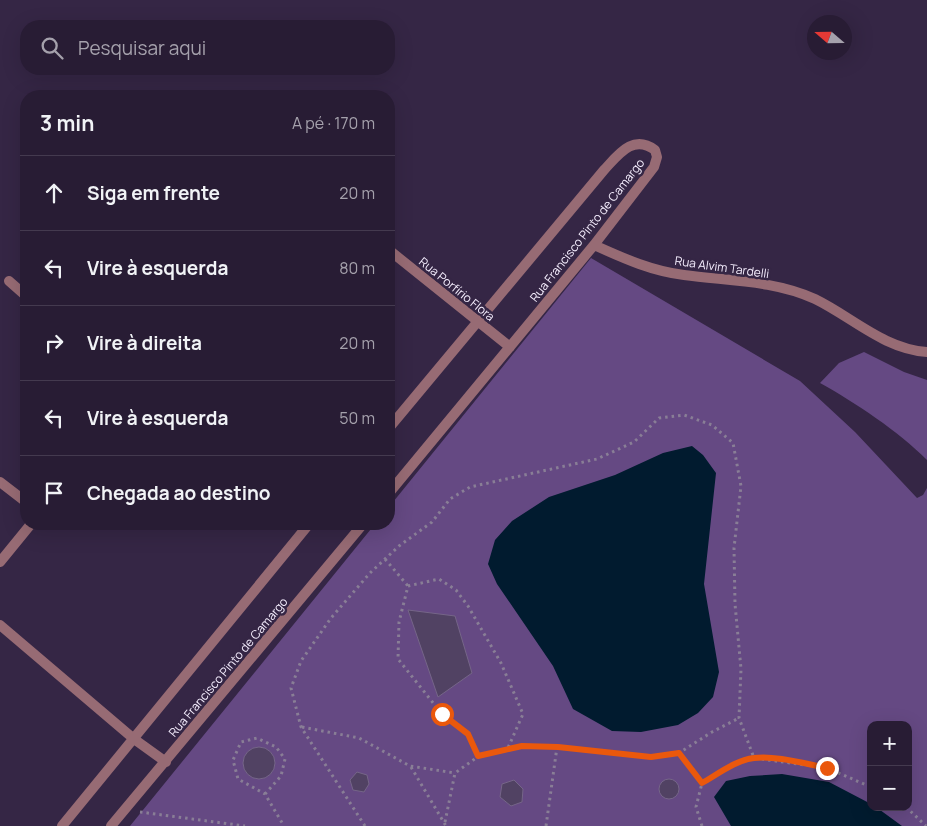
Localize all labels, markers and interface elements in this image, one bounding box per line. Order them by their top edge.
north arrow [807,15,852,60]
search box [20,20,395,75]
icon: search [38,34,66,62]
text: Pesquisar aqui [78,35,206,61]
text: 3 min [40,109,94,137]
text: A pé · 170 m [292,112,375,134]
street label: Rua Francisco Pinto de Camargo [526,155,648,305]
icon: ahead [40,179,68,207]
text: Siga em frente [87,180,220,206]
text: 20 m [339,182,375,204]
street label: Rua Alvim Tardelli [674,252,770,282]
street label: Rua Porfírio Flora [416,253,498,325]
icon: left [40,254,68,282]
text: Vire à esquerda [87,255,228,281]
text: 80 m [339,257,375,279]
icon: right [40,329,68,357]
text: Vire à direita [87,330,202,356]
text: 20 m [339,332,375,354]
icon: left [40,404,68,432]
text: Vire à esquerda [87,405,228,431]
text: 50 m [339,407,375,429]
icon: arrive [40,479,68,507]
text: Chegada ao destino [87,480,270,506]
street label: Rua Francisco Pinto de Camargo [164,594,292,740]
route start [431,703,454,726]
map controls [867,721,912,811]
button: + [867,721,912,766]
route end [816,757,839,780]
button: − [867,766,912,811]

